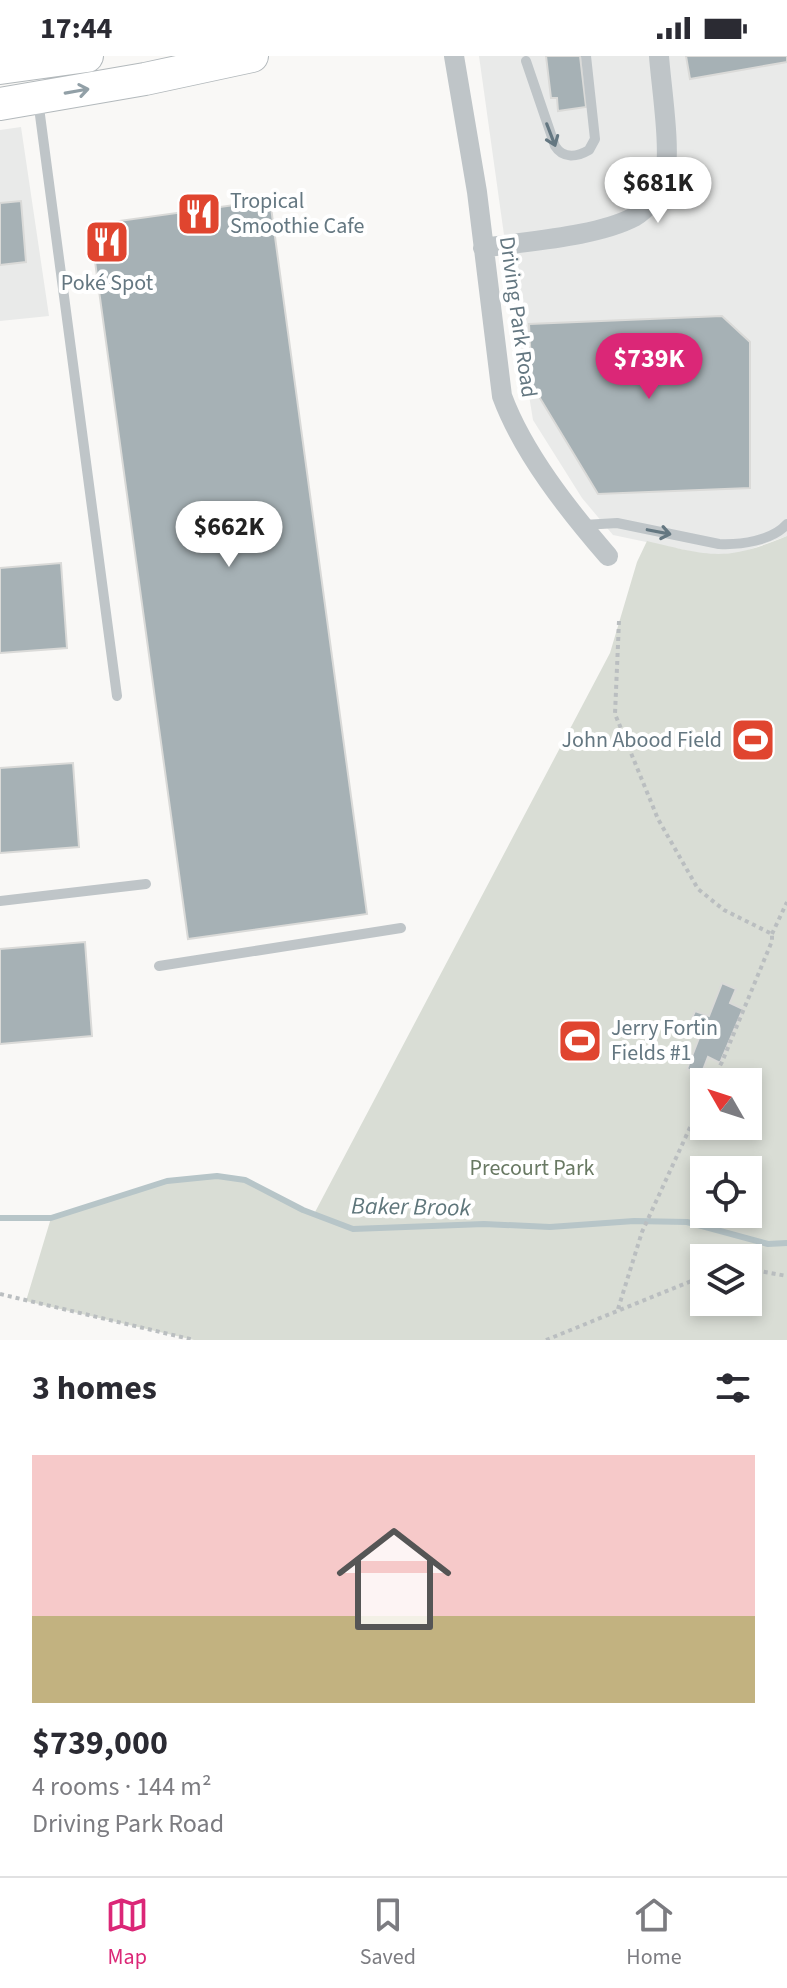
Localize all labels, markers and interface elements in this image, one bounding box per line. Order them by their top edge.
text: 17:44 [40,7,112,50]
one-way arrow [64,83,89,98]
one-way arrow [545,122,559,146]
pin: $681K [602,157,714,225]
text: $681K [623,164,693,201]
place label: Tropical Smoothie Cafe [230,185,364,242]
restaurant icon: Tropical Smoothie Cafe [175,190,223,238]
restaurant icon: Poké Spot [83,218,131,266]
street label: Driving Park Road [491,234,545,400]
place label: Poké Spot [61,267,154,299]
pin: $739K [593,333,705,401]
text: $739K [614,340,684,377]
pin: $662K [173,501,285,569]
text: $662K [194,508,264,545]
one-way arrow [646,525,671,540]
sports icon: John Abood Field [729,716,777,764]
place label: John Abood Field [562,724,722,756]
place label: Jerry Fortin Fields #1 [611,1012,718,1069]
sports icon: Jerry Fortin Fields #1 [556,1017,604,1065]
north arrow [690,1068,762,1140]
map controls [690,1068,762,1316]
park label: Precourt Park [470,1152,595,1184]
button: locate [690,1156,762,1228]
water label: Baker Brook [351,1188,472,1226]
button: layers [690,1244,762,1316]
text: 3 homes [32,1364,157,1413]
icon: filters [711,1366,755,1410]
icon: home [322,1507,466,1651]
text: $739,000 [32,1719,168,1768]
text: 4 rooms · 144 m² [32,1768,211,1805]
text: Driving Park Road [32,1805,224,1842]
tab: Map [105,1893,149,1973]
tab: Saved [360,1893,416,1973]
tab: Home [626,1893,682,1973]

